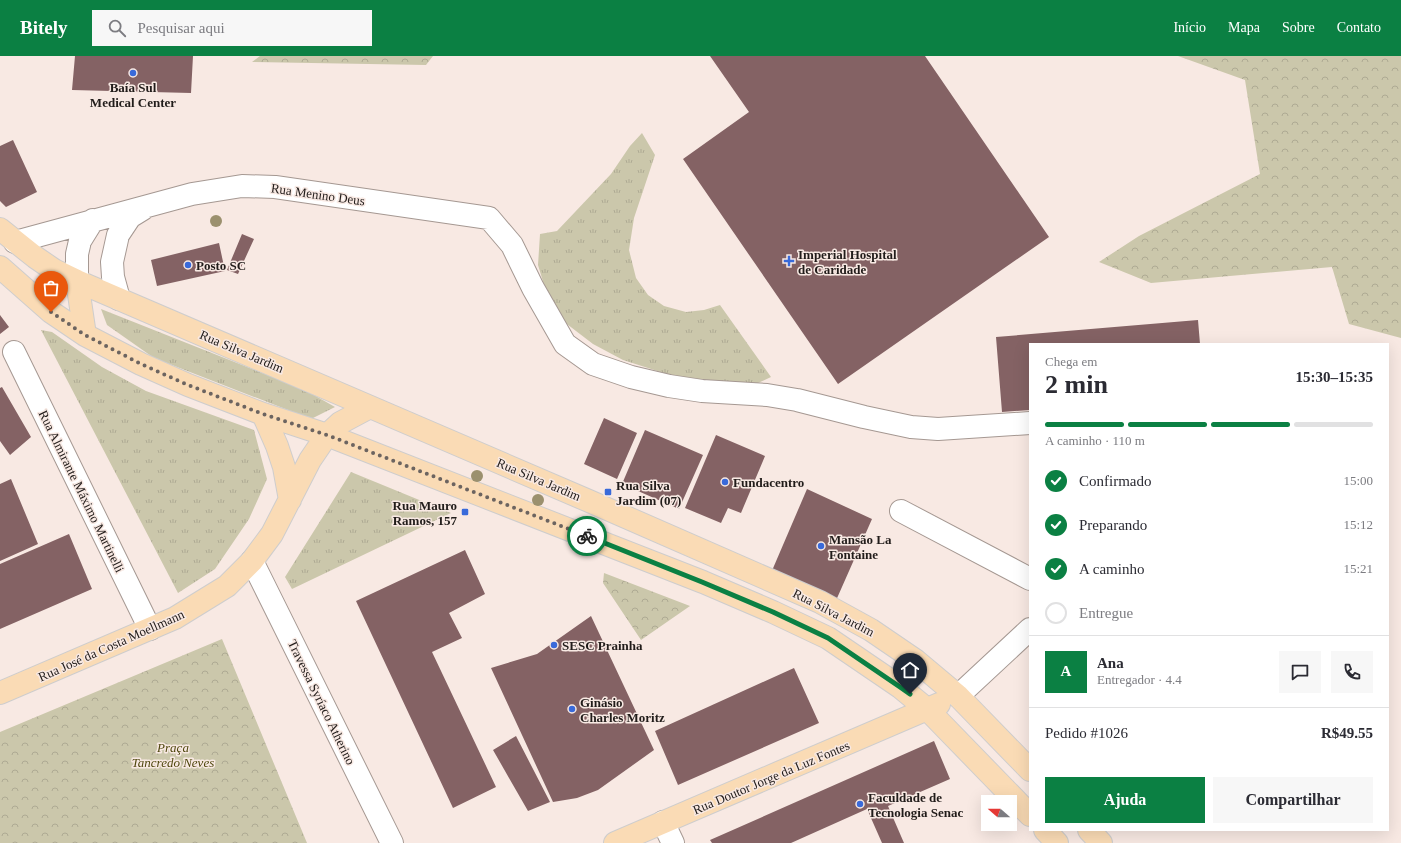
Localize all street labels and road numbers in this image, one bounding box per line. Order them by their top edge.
street label: Rua Menino Deus [270,180,366,209]
street label: Rua Silva Jardim [198,327,286,376]
street label: Rua Almirante Máximo Martinelli [36,408,128,575]
street label: Rua Silva Jardim [495,455,583,504]
street label: Rua Silva Jardim [790,585,877,639]
street label: Rua José da Costa Moellmann [36,606,187,684]
street label: Travessa Syríaco Atherino [285,637,358,767]
street label: Rua Doutor Jorge da Luz Fontes [690,738,852,817]

